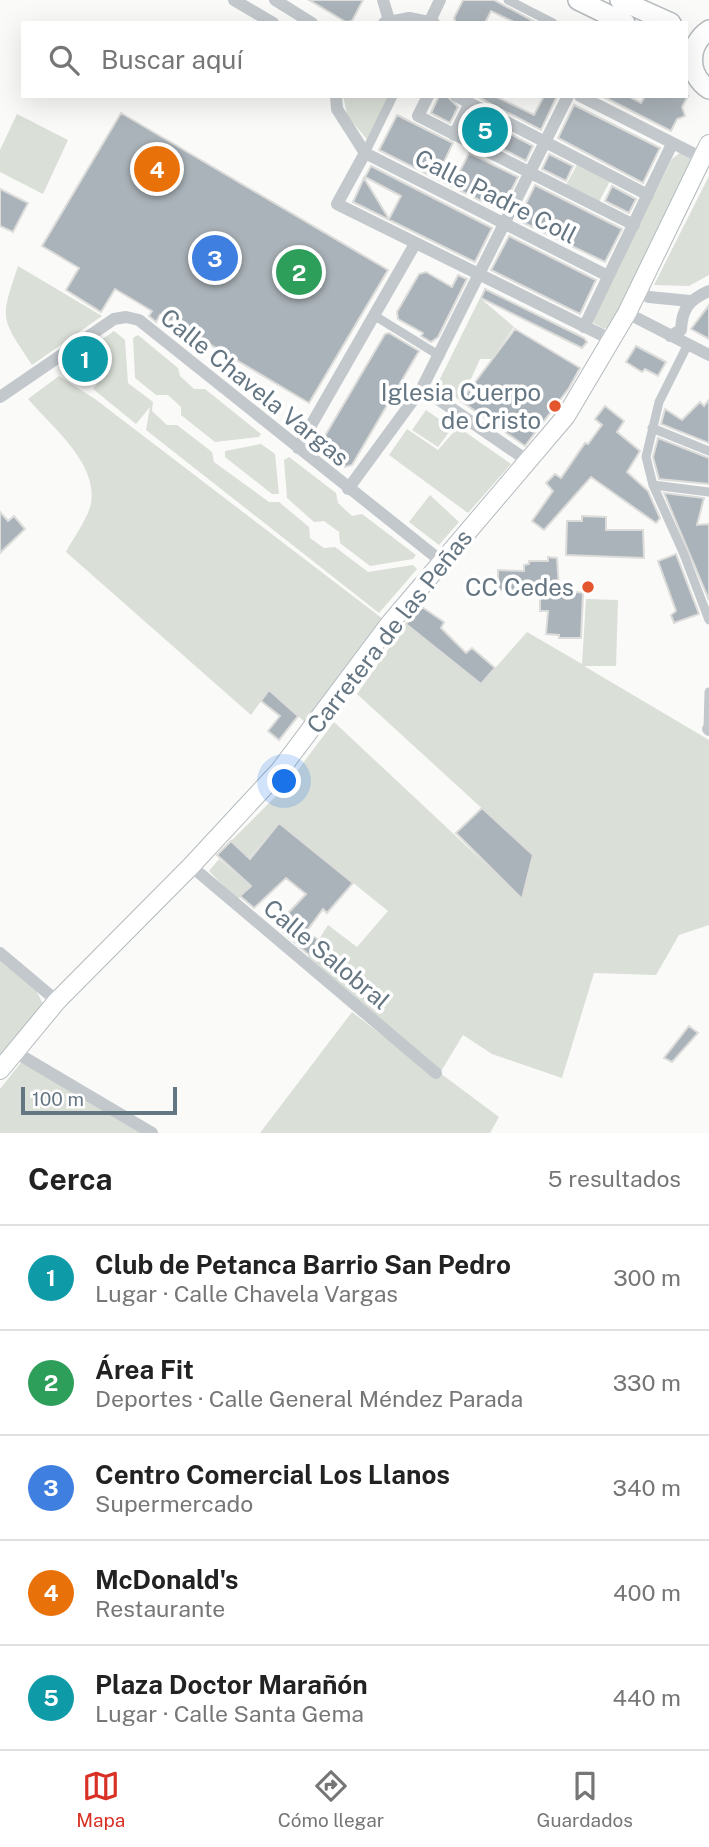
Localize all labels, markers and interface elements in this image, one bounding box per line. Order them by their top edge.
search box [21,21,688,98]
icon: search [45,41,83,79]
text: Buscar aquí [101,44,243,75]
pin: 5 [462,104,508,156]
pin: 4 [134,143,180,195]
street label: Calle Padre Coll [410,143,582,249]
pin: 3 [192,232,238,284]
pin: 2 [276,246,322,298]
street label: Calle Chavela Vargas [155,302,355,472]
pin: 1 [62,333,108,385]
place label: Iglesia Cuerpo de Cristo [381,378,541,434]
marker: Iglesia Cuerpo de Cristo [547,398,563,414]
street label: Carretera de las Peñas [301,523,477,739]
place label: CC Cedes [465,573,574,601]
marker: CC Cedes [580,579,596,595]
your location [267,764,301,798]
street label: Calle Salobral [258,893,396,1015]
scale bar [21,1084,177,1116]
text: 100 m [32,1088,84,1110]
text: Cerca [28,1161,113,1197]
text: 5 resultados [548,1165,681,1192]
text: Club de Petanca Barrio San Pedro [95,1249,511,1280]
text: 1 [46,1264,56,1291]
text: 300 m [613,1264,681,1291]
text: Lugar · Calle Chavela Vargas [95,1280,398,1307]
text: Área Fit [95,1354,194,1385]
text: 2 [44,1369,58,1396]
text: 330 m [613,1369,681,1396]
text: Deportes · Calle General Méndez Parada [95,1385,523,1412]
text: Centro Comercial Los Llanos [95,1459,450,1490]
text: 3 [43,1474,59,1501]
text: 340 m [613,1474,681,1501]
text: Supermercado [95,1490,253,1517]
text: McDonald's [95,1564,238,1595]
text: 4 [43,1579,59,1606]
text: 400 m [613,1579,681,1606]
text: Restaurante [95,1595,225,1622]
text: Plaza Doctor Marañón [95,1669,368,1700]
text: 5 [43,1684,59,1711]
text: 440 m [613,1684,681,1711]
text: Lugar · Calle Santa Gema [95,1700,364,1727]
tab: Mapa [76,1767,125,1831]
tab: Cómo llegar [278,1767,384,1831]
tab: Guardados [537,1767,633,1831]

